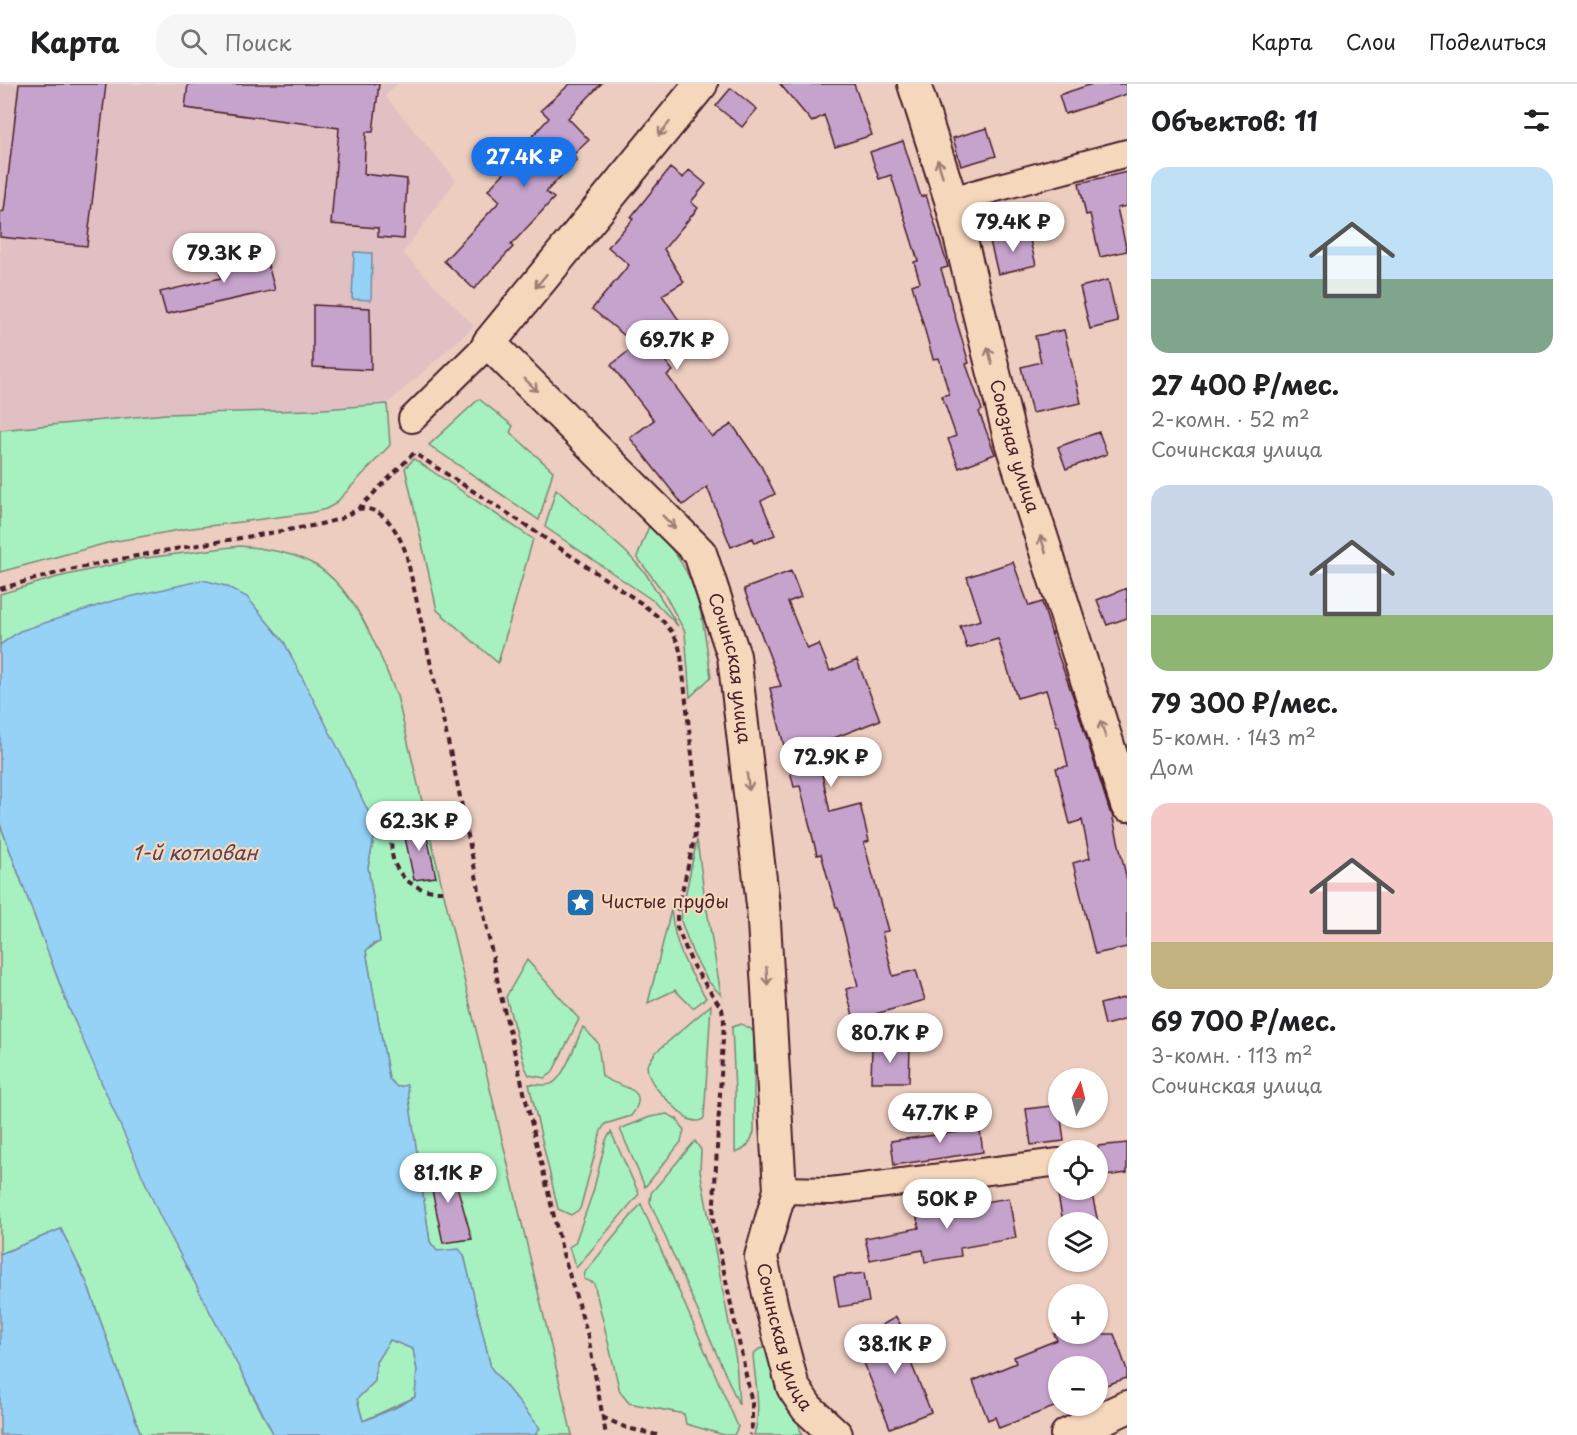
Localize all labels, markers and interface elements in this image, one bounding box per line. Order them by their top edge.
search box [156,14,576,68]
text: Карта [30,20,120,63]
icon: search [177,25,210,58]
text: Поиск [225,25,292,58]
text: Карта [1251,25,1313,57]
text: Слои [1346,25,1396,57]
text: Поделиться [1429,25,1547,57]
text: Объектов: 11 [1151,101,1318,140]
icon: filters [1520,104,1553,137]
one-way arrow [657,121,670,137]
pin: 27.4K ₽ [469,137,579,188]
text: 27.4K ₽ [485,141,563,171]
one-way arrow [934,159,945,178]
pin: 79.4K ₽ [958,202,1068,253]
text: 79.4K ₽ [975,206,1051,236]
icon: home [1298,206,1406,314]
pin: 79.3K ₽ [169,233,279,284]
text: 79.3K ₽ [187,237,261,267]
one-way arrow [534,272,547,288]
pin: 69.7K ₽ [622,320,732,371]
text: 69.7K ₽ [640,324,714,354]
one-way arrow [983,347,995,366]
text: 27 400 ₽/мес. [1151,365,1339,404]
street label: Союзная улица [984,376,1048,517]
one-way arrow [523,377,538,392]
text: 2-комн. · 52 m² [1151,404,1310,434]
text: Сочинская улица [1151,434,1322,464]
one-way arrow [662,515,676,530]
icon: home [1298,524,1406,632]
one-way arrow [1037,535,1048,554]
street label: Сочинская улица [702,589,759,746]
text: 79 300 ₽/мес. [1151,683,1338,722]
one-way arrow [1097,720,1108,739]
text: 5-комн. · 143 m² [1151,722,1316,752]
pin: 72.9K ₽ [776,737,886,788]
text: 72.9K ₽ [794,741,868,771]
text: Дом [1151,752,1194,782]
one-way arrow [743,772,754,792]
pin: 62.3K ₽ [364,801,474,852]
text: 62.3K ₽ [380,805,458,835]
water label: 1-й котлован [132,837,259,867]
icon: home [1298,842,1406,950]
place icon: Чистые пруды [564,886,596,918]
place label: Чистые пруды [601,887,729,914]
one-way arrow [762,966,773,986]
text: 69 700 ₽/мес. [1151,1001,1336,1040]
pin: 80.7K ₽ [835,1013,945,1064]
text: 80.7K ₽ [851,1017,929,1047]
text: 3-комн. · 113 m² [1151,1040,1313,1070]
north arrow [1048,1068,1108,1128]
map controls [1048,1068,1108,1416]
text: Сочинская улица [1151,1070,1322,1100]
pin: 47.7K ₽ [885,1093,995,1144]
text: 47.7K ₽ [902,1097,978,1127]
button: locate [1048,1140,1108,1200]
pin: 81.1K ₽ [393,1153,503,1204]
text: 81.1K ₽ [414,1157,482,1187]
pin: 50K ₽ [905,1179,989,1230]
text: 50K ₽ [917,1183,977,1213]
button: layers [1048,1212,1108,1272]
street label: Сочинская улица [751,1260,821,1416]
button: + [1048,1284,1108,1344]
pin: 38.1K ₽ [840,1324,950,1375]
text: 38.1K ₽ [858,1328,932,1358]
button: − [1048,1356,1108,1416]

